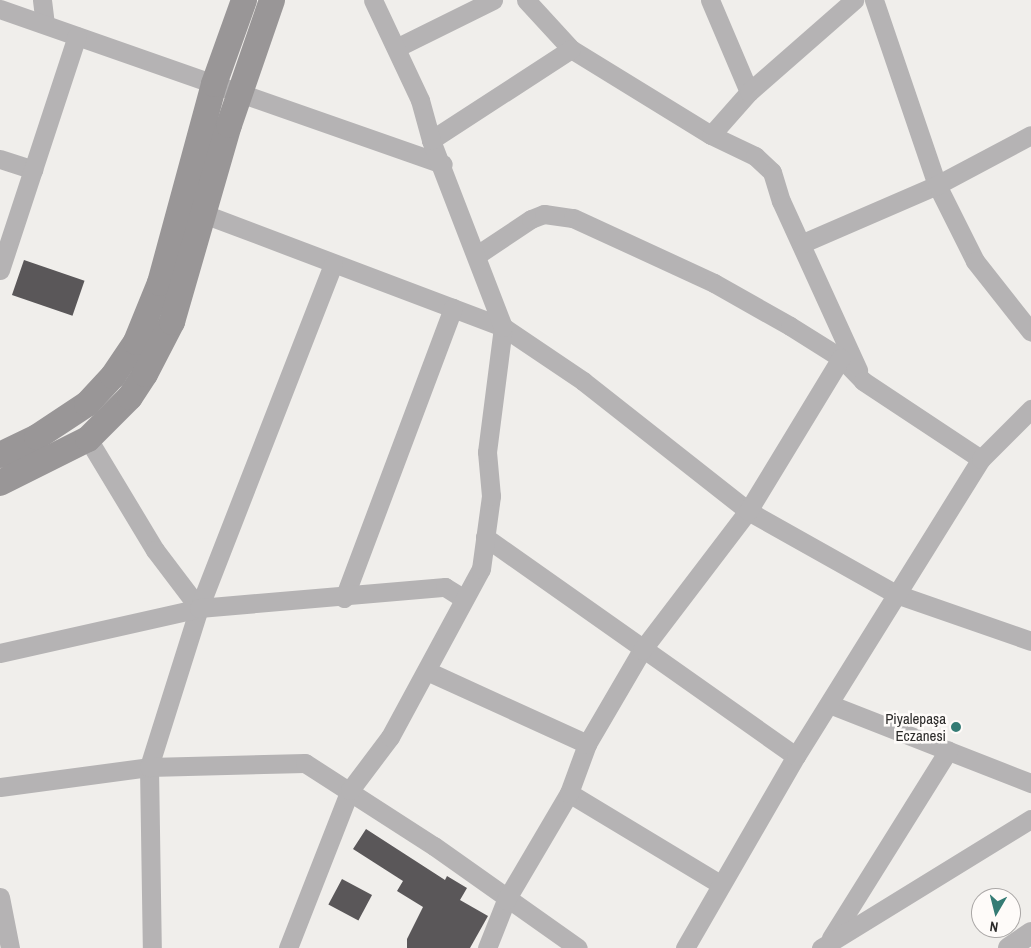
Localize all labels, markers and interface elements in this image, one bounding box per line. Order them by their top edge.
place label: Piyalepaşa Eczanesi [885,709,946,744]
marker: Piyalepaşa Eczanesi [950,721,962,733]
north arrow [971,888,1021,938]
text: N [989,917,999,936]

